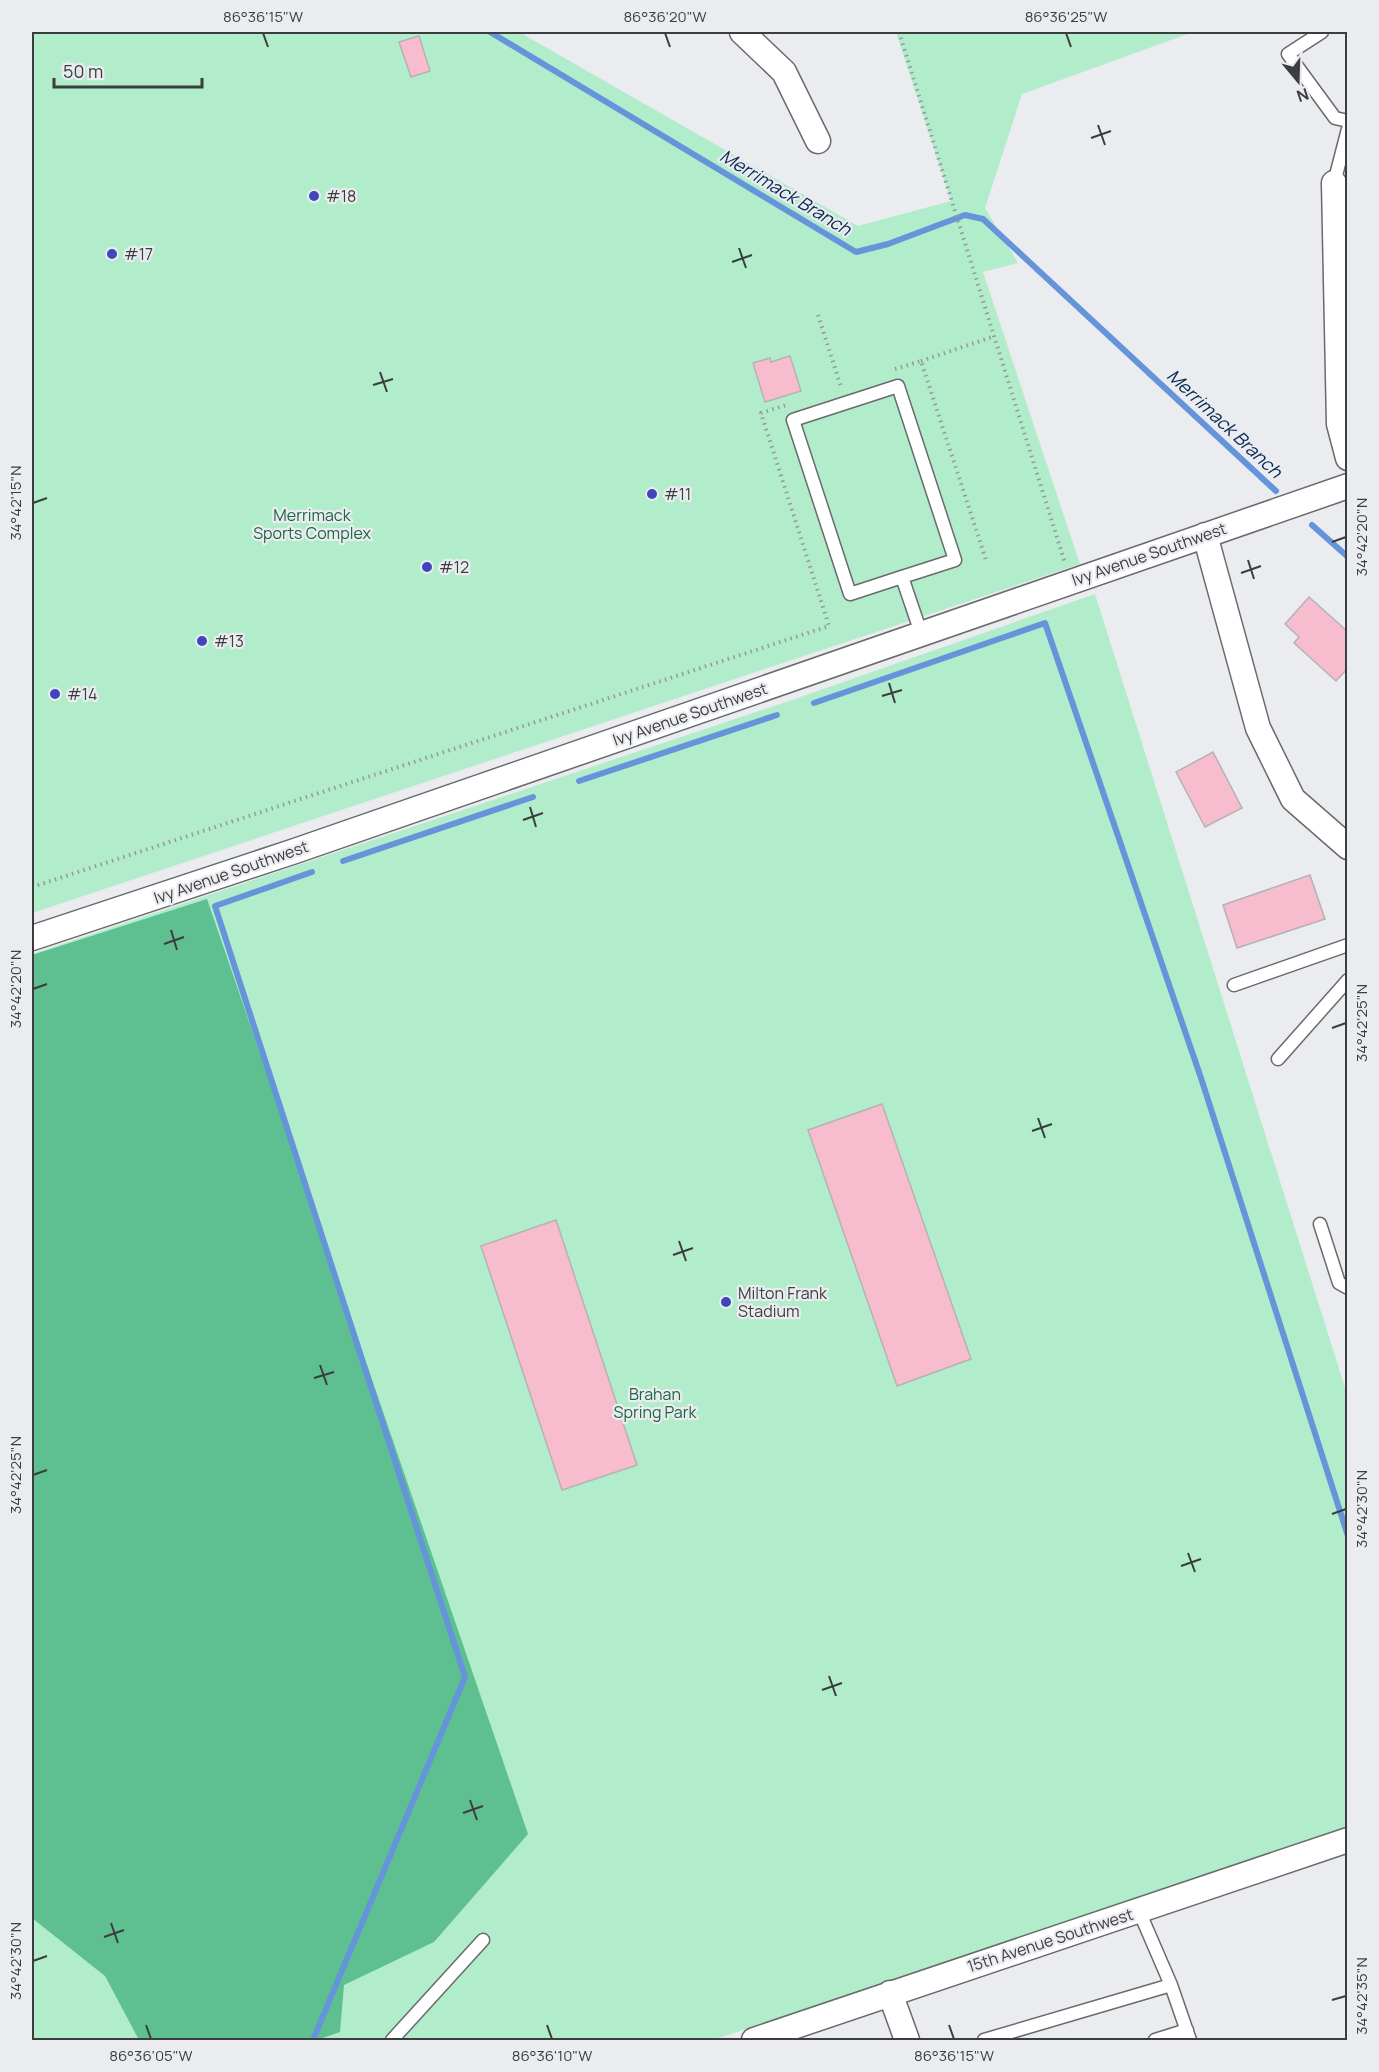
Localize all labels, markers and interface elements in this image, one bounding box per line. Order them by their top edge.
text: 86°36'15"W [223,6,303,27]
text: 86°36'20"W [623,6,707,27]
text: 86°36'25"W [1025,6,1107,27]
scale bar [54,51,202,89]
north arrow [1268,51,1328,111]
text: 50 m [63,59,103,83]
text: N [1294,83,1312,107]
water label: Merrimack Branch [716,143,857,241]
place label: #18 [326,185,356,207]
marker: #18 [307,189,321,203]
place label: #17 [124,243,153,265]
marker: #17 [105,247,119,261]
water label: Merrimack Branch [1162,363,1289,483]
text: 34°42'15"N [5,465,26,541]
place label: #11 [664,483,691,505]
marker: #11 [645,487,659,501]
text: 34°42'20"N [1351,498,1372,576]
park label: Merrimack Sports Complex [253,504,371,544]
street label: Ivy Avenue Southwest [1069,517,1229,591]
place label: #12 [439,556,469,578]
marker: #12 [420,560,434,574]
place label: #13 [214,630,244,652]
marker: #13 [195,634,209,648]
street label: Ivy Avenue Southwest [610,677,770,751]
place label: #14 [67,683,97,705]
marker: #14 [48,687,62,701]
street label: Ivy Avenue Southwest [151,835,311,909]
text: 34°42'20"N [5,950,26,1028]
text: 34°42'25"N [1351,984,1372,1062]
place label: Milton Frank Stadium [738,1282,828,1322]
marker: Milton Frank Stadium [719,1295,733,1309]
park label: Brahan Spring Park [614,1383,698,1423]
text: 34°42'25"N [5,1436,26,1514]
text: 34°42'30"N [1351,1470,1372,1548]
street label: 15th Avenue Southwest [964,1903,1136,1977]
text: 34°42'30"N [5,1922,26,2000]
text: 34°42'35"N [1351,1957,1372,2035]
text: 86°36'05"W [109,2045,193,2066]
text: 86°36'10"W [512,2045,592,2066]
text: 86°36'15"W [914,2045,994,2066]

